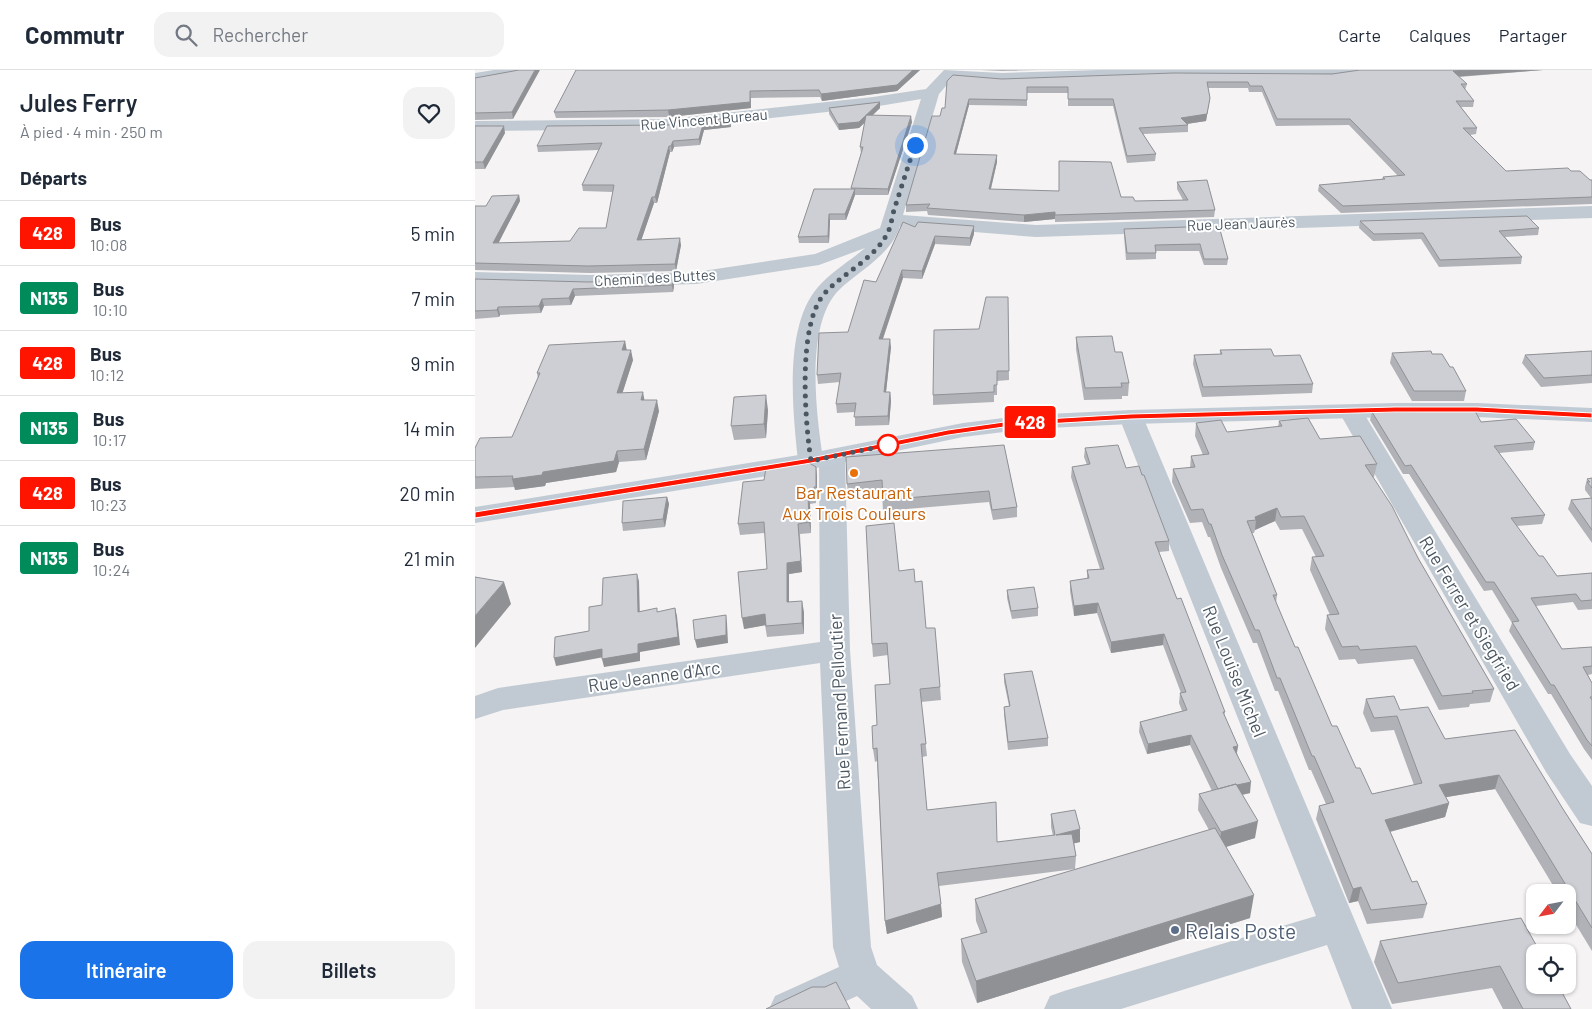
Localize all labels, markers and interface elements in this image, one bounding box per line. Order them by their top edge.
search box [154,12,504,57]
text: Commutr [25,20,124,49]
icon: search [172,21,200,49]
text: Rechercher [212,23,308,46]
text: Carte [1338,24,1381,46]
text: Calques [1409,24,1471,46]
text: Partager [1499,24,1567,46]
button: heart [403,87,455,139]
text: Jules Ferry [20,88,138,117]
street label: Rue Vincent Bureau [640,104,768,134]
text: À pied · 4 min · 250 m [20,122,163,141]
your location [903,133,928,158]
text: Départs [20,166,87,189]
text: Bus [90,212,122,235]
street label: Rue Jean Jaurès [1187,212,1295,234]
text: 428 [32,222,63,244]
text: 5 min [411,222,455,245]
text: 10:08 [90,235,127,254]
street label: Chemin des Buttes [594,265,716,289]
text: Bus [93,277,124,300]
text: N135 [30,287,68,309]
text: 7 min [411,287,455,310]
text: 10:10 [93,300,127,319]
text: Bus [90,342,122,365]
text: 428 [32,352,63,374]
text: 9 min [411,352,455,375]
text: 10:12 [90,365,124,384]
line badge: 428 [1001,406,1059,438]
text: Bus [93,407,124,430]
text: 428 [1015,411,1045,433]
text: N135 [30,417,68,439]
text: 14 min [403,417,455,440]
text: 10:17 [93,430,126,449]
unlabelled marker [877,434,899,456]
marker: Bar Restaurant Aux Trois Couleurs [848,467,860,479]
text: Bus [90,472,122,495]
place label: Bar Restaurant Aux Trois Couleurs [782,481,926,524]
text: 428 [32,482,63,504]
text: 20 min [399,482,455,505]
text: 10:23 [90,495,127,514]
street label: Rue Ferrer et Siegfried [1415,532,1525,694]
text: Bus [93,537,124,560]
text: N135 [30,547,68,569]
text: 21 min [404,547,455,570]
text: 10:24 [93,560,130,579]
street label: Rue Louise Michel [1199,602,1271,740]
street label: Rue Fernand Pelloutier [823,613,855,791]
street label: Rue Jeanne d'Arc [586,656,722,696]
north arrow [1526,884,1576,934]
map controls [1526,884,1576,994]
place label: Relais Poste [1185,918,1296,943]
marker: Relais Poste [1169,924,1181,936]
button: Itinéraire [20,941,233,999]
button: Billets [243,941,455,999]
button: locate [1526,944,1576,994]

